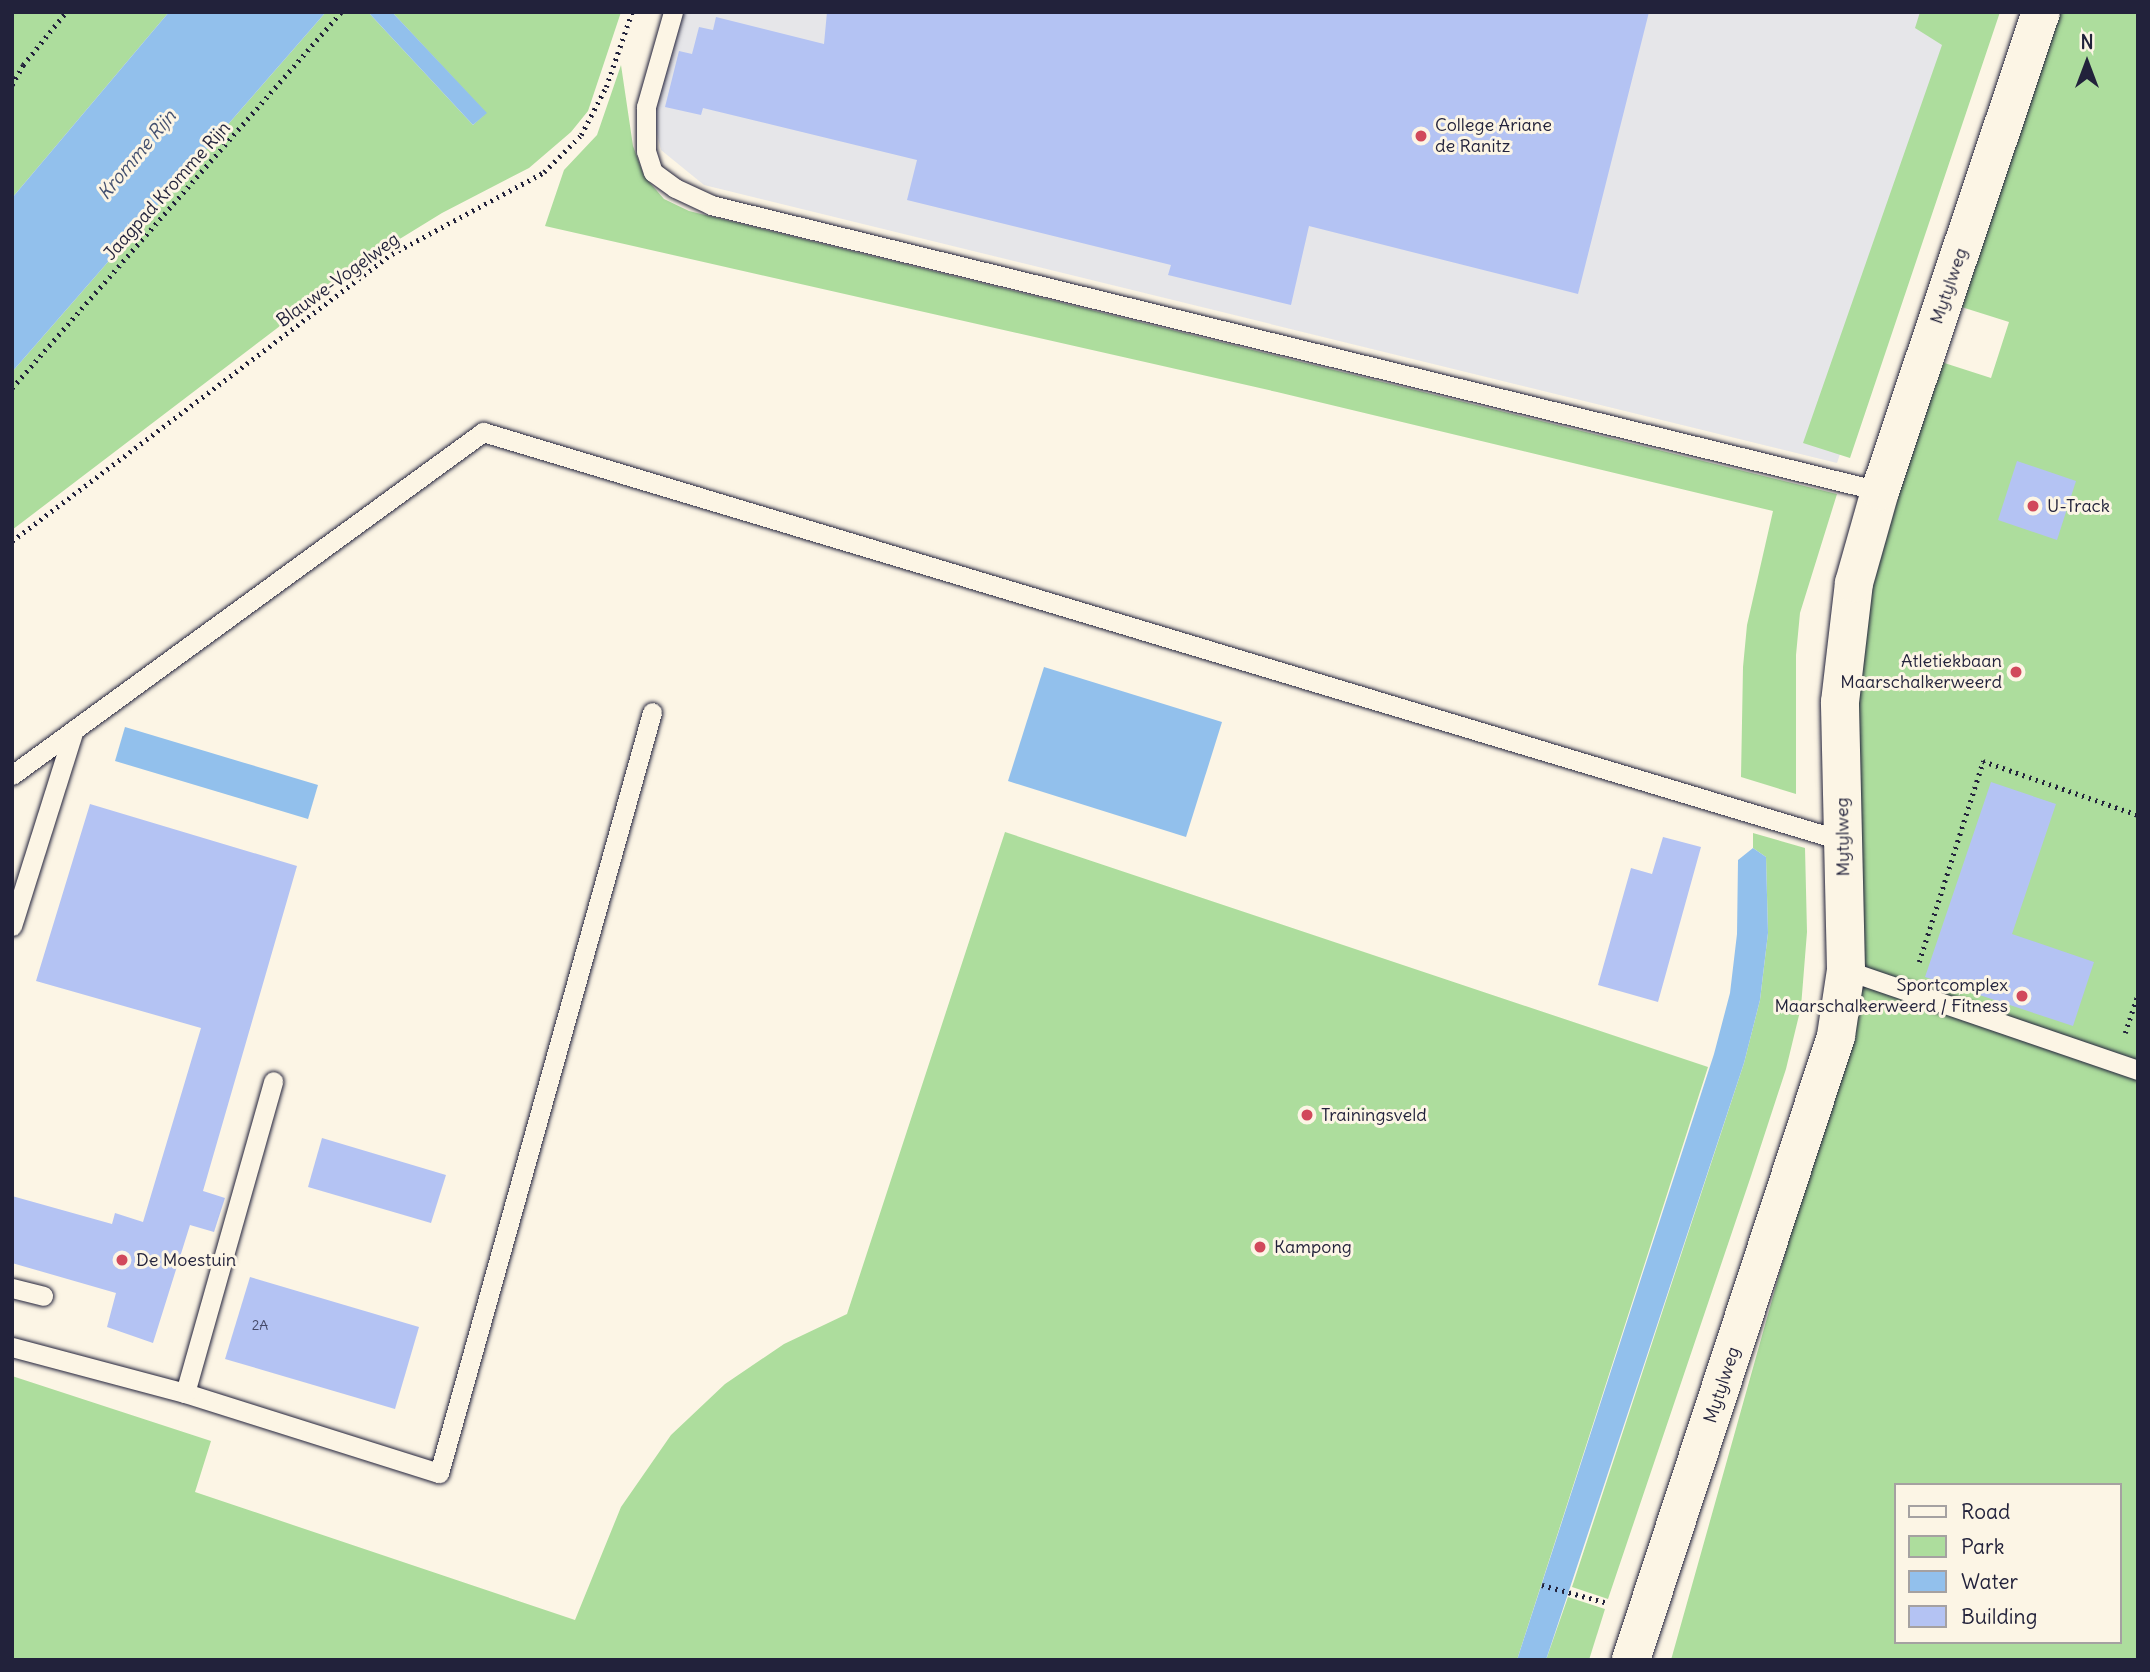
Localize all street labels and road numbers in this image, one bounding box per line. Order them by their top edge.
street label: Jaagpad Kromme Rijn [99,117,235,265]
street label: Blauwe-Vogelweg [273,228,403,332]
street label: Mytylweg [1926,245,1972,327]
street label: Mytylweg [1832,797,1854,877]
street label: Mytylweg [1700,1344,1744,1426]

